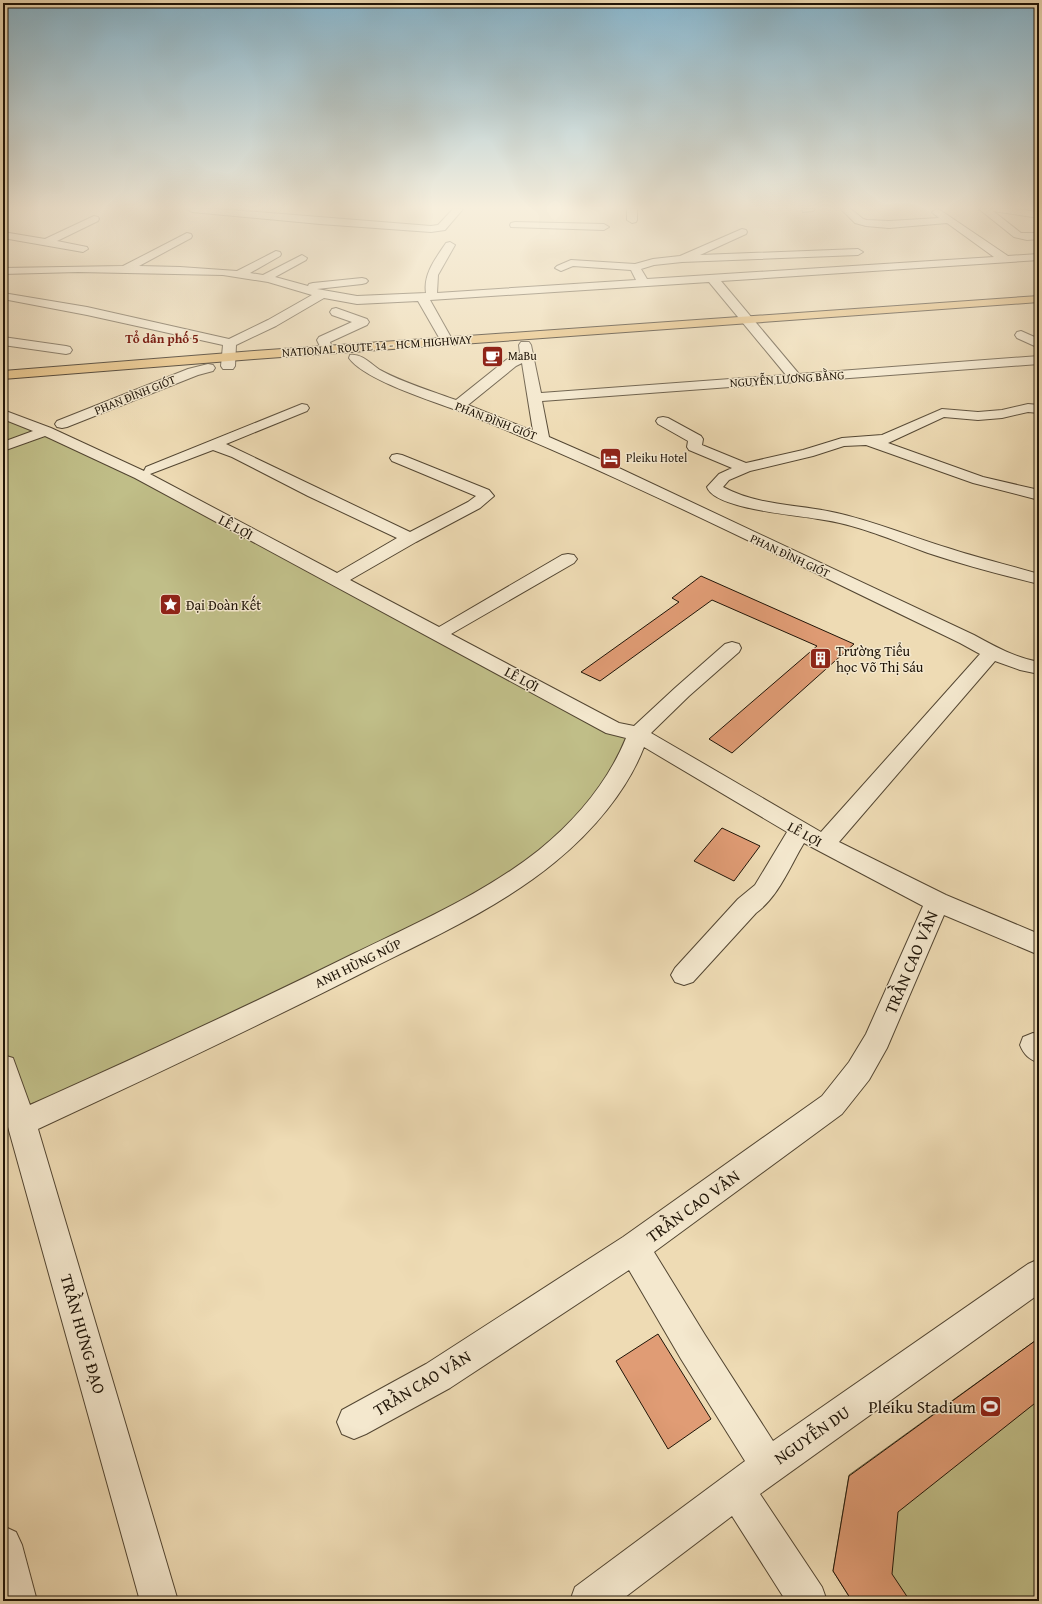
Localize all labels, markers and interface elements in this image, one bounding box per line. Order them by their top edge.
district label: Tổ dân phố 5 [125,329,199,348]
street label: NATIONAL ROUTE 14 - HCM HIGHWAY [281,330,473,361]
cafe icon: MaBu [480,343,506,369]
place label: MaBu [508,347,537,364]
street label: NGUYỄN LƯƠNG BẰNG [729,365,845,391]
street label: PHAN ĐÌNH GIÓT [92,370,178,419]
street label: PHAN ĐÌNH GIÓT [453,397,540,444]
hotel icon: Pleiku Hotel [598,445,624,471]
place label: Pleiku Hotel [626,449,688,466]
street label: LÊ LỢI [215,510,257,544]
street label: PHAN ĐÌNH GIÓT [747,530,833,582]
place icon: Đại Đoàn Kết [158,592,184,618]
place label: Đại Đoàn Kết [186,595,261,615]
place label: Trường Tiểu học Võ Thị Sáu [836,641,924,677]
building icon: Trường Tiểu học Võ Thị Sáu [807,646,833,672]
street label: LÊ LỢI [501,662,543,696]
street label: LÊ LỢI [784,816,826,852]
street label: TRẦN CAO VÂN [878,906,944,1017]
street label: ANH HÙNG NÚP [311,933,405,993]
street label: TRẦN CAO VÂN [641,1163,745,1248]
street label: TRẦN HƯNG ĐẠO [54,1271,113,1397]
street label: TRẦN CAO VÂN [368,1344,475,1422]
place label: Pleiku Stadium [868,1394,976,1419]
sports icon: Pleiku Stadium [978,1394,1004,1420]
street label: NGUYỄN DU [769,1399,855,1470]

